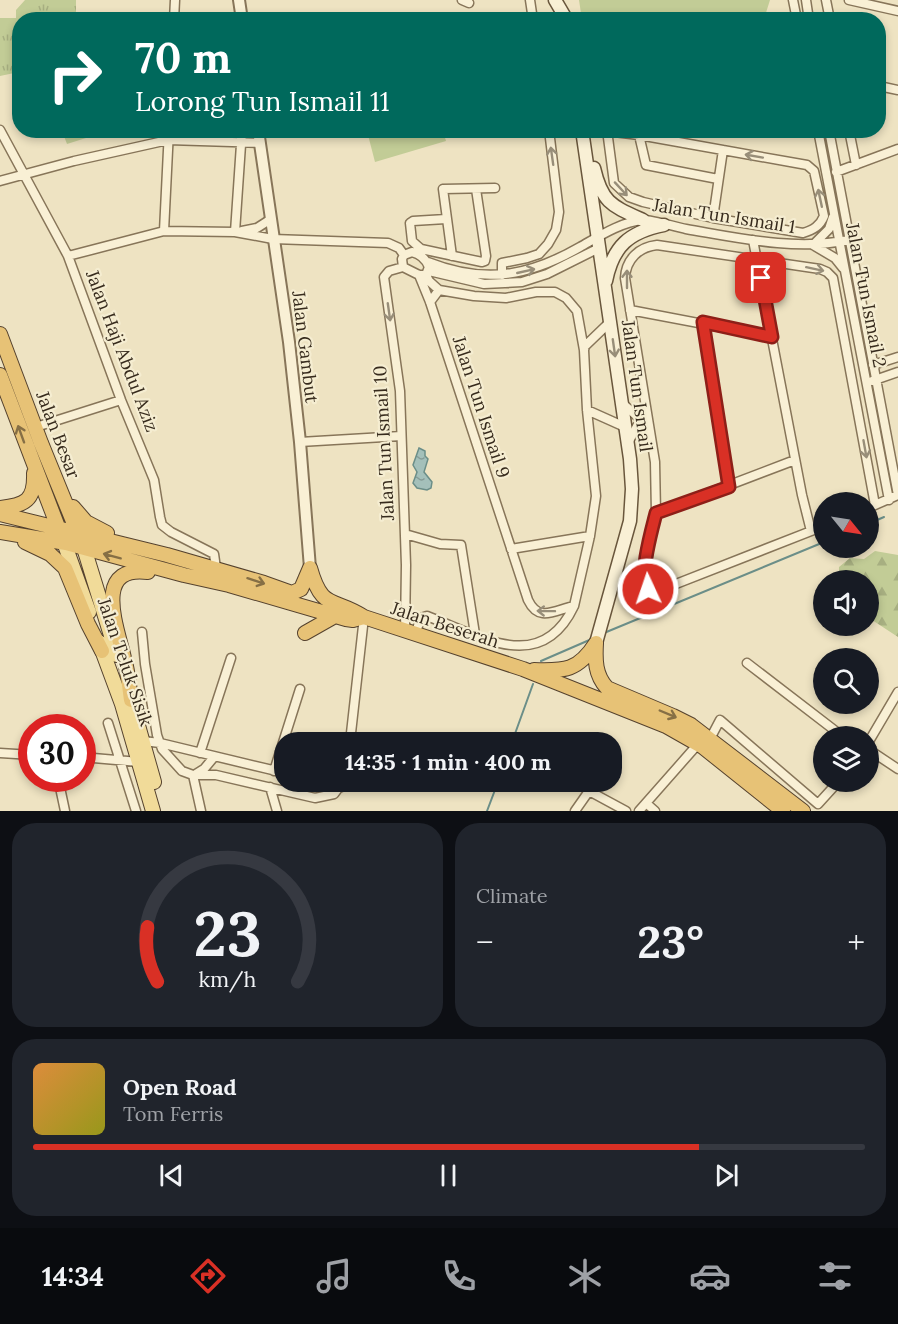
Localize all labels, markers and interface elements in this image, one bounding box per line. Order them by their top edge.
text: 70 m [135,31,231,85]
icon: right [36,36,114,114]
text: Lorong Tun Ismail 11 [135,84,390,118]
one-way arrow [546,147,557,167]
one-way arrow [745,150,765,161]
one-way arrow [614,181,628,196]
one-way arrow [814,189,825,208]
street label: Jalan Tun Ismail 1 [650,193,797,238]
street label: Jalan Tun Ismail 2 [841,219,892,369]
pin [735,252,786,303]
icon: arrive [744,261,777,294]
one-way arrow [805,264,825,275]
one-way arrow [516,265,535,276]
street label: Jalan Haji Abdul Aziz [81,266,164,435]
one-way arrow [621,270,633,289]
street label: Jalan Gambut [287,289,324,404]
one-way arrow [384,302,395,322]
street label: Jalan Tun Ismail [617,318,658,453]
street label: Jalan Tun Ismail 9 [447,332,515,481]
one-way arrow [608,337,619,357]
street label: Jalan Tun Ismail 10 [368,365,399,522]
street label: Jalan Besar [31,387,86,482]
one-way arrow [15,425,26,443]
one-way arrow [860,439,871,458]
north arrow [813,492,879,558]
map controls [813,492,879,792]
one-way arrow [102,549,121,561]
position arrow [616,557,680,621]
button: sound [813,570,879,636]
one-way arrow [246,576,265,587]
street label: Jalan Teluk Sisik [92,594,158,729]
street label: Jalan Beserah [387,596,502,653]
one-way arrow [537,606,557,617]
button: search [813,648,879,714]
one-way arrow [659,709,677,720]
speed limit sign: 30 [18,714,96,792]
button: layers [813,726,879,792]
text: 14:35 · 1 min · 400 m [345,748,551,776]
text: Climate [476,883,548,908]
text: 23 [193,893,262,973]
text: 23° [637,913,704,970]
text: − [476,921,494,963]
text: + [847,921,865,963]
text: km/h [199,965,257,993]
text: Open Road [123,1073,237,1101]
text: Tom Ferris [123,1101,223,1126]
icon: previous [155,1159,188,1192]
icon: pause [432,1159,465,1192]
icon: next [710,1159,743,1192]
icon: directions [187,1255,229,1297]
icon: music [313,1255,355,1297]
icon: phone [438,1255,480,1297]
icon: climate [564,1255,606,1297]
icon: car [689,1255,731,1297]
icon: filters [814,1255,856,1297]
text: 14:34 [42,1259,104,1293]

